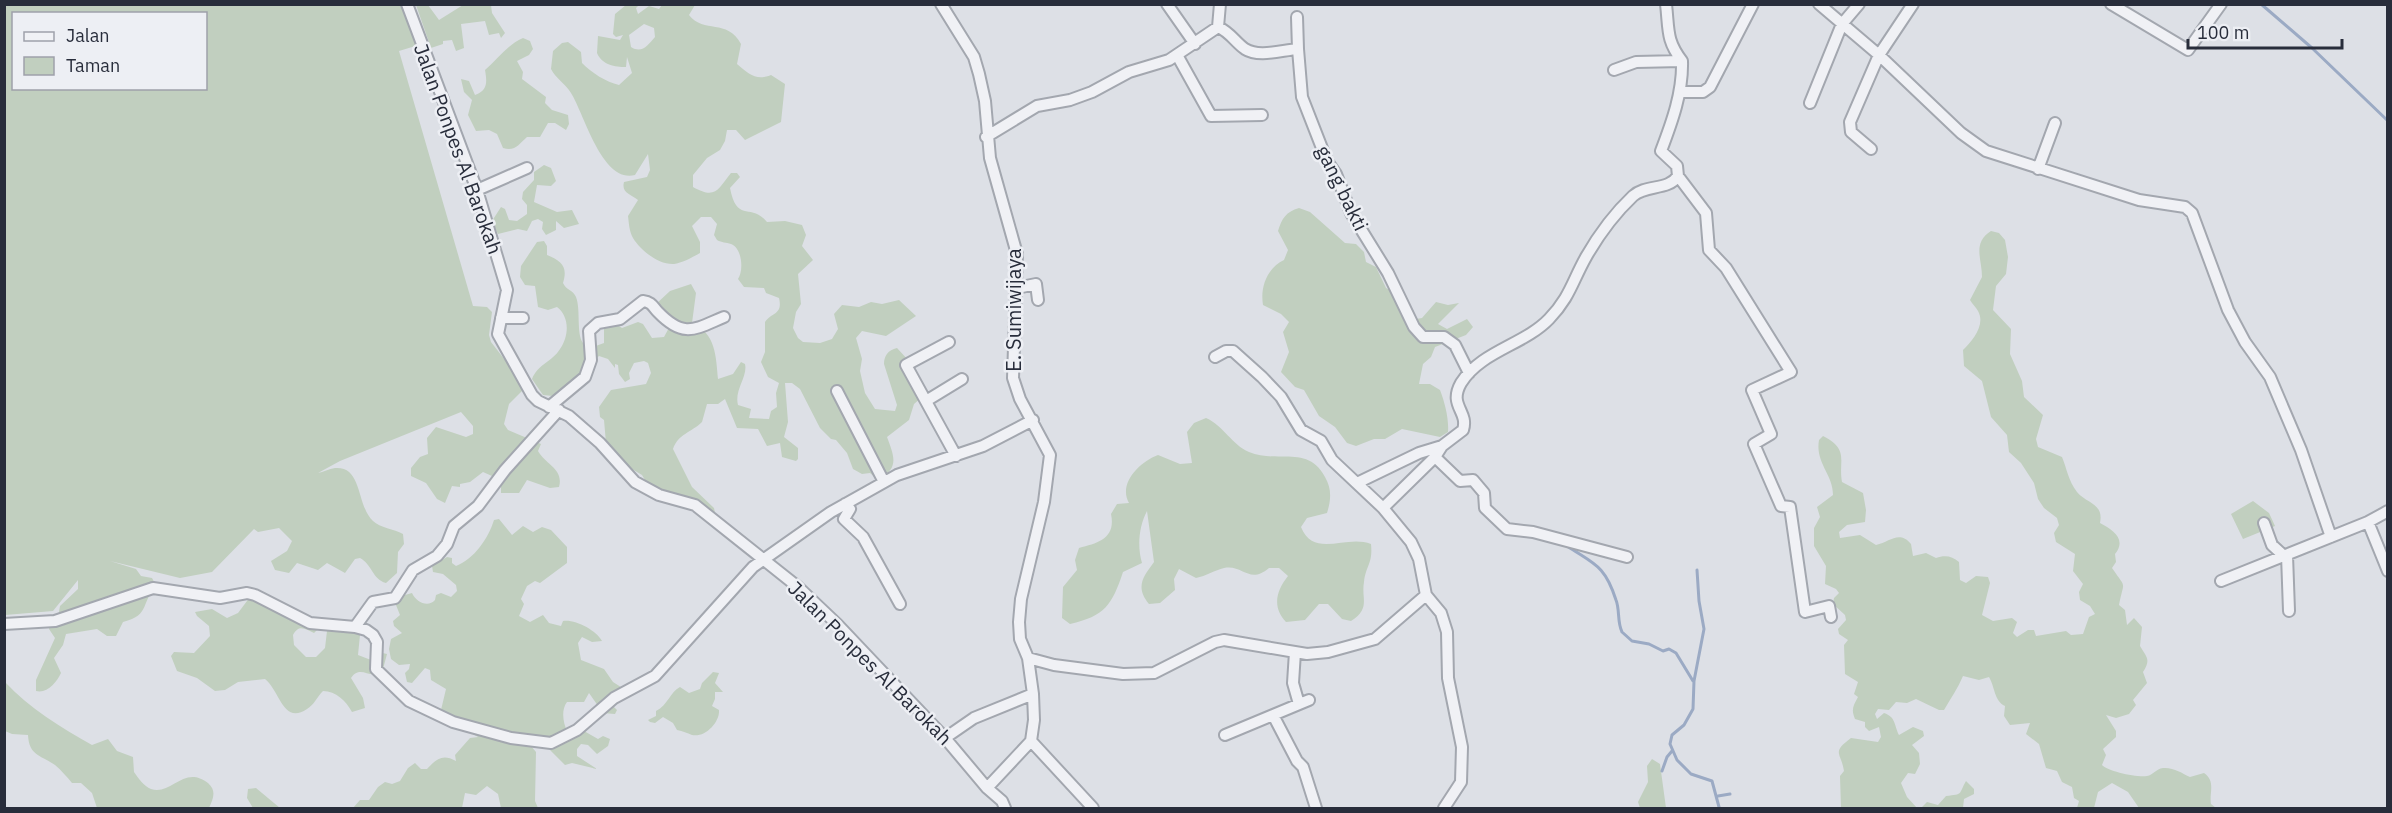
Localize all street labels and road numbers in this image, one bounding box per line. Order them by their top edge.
street label: Jalan Ponpes Al Barokah [408,40,509,258]
street label: gang bakti [1310,140,1375,235]
street label: E. Sumiwijaya [1000,248,1027,372]
street label: Jalan Ponpes Al Barokah [782,575,958,751]

